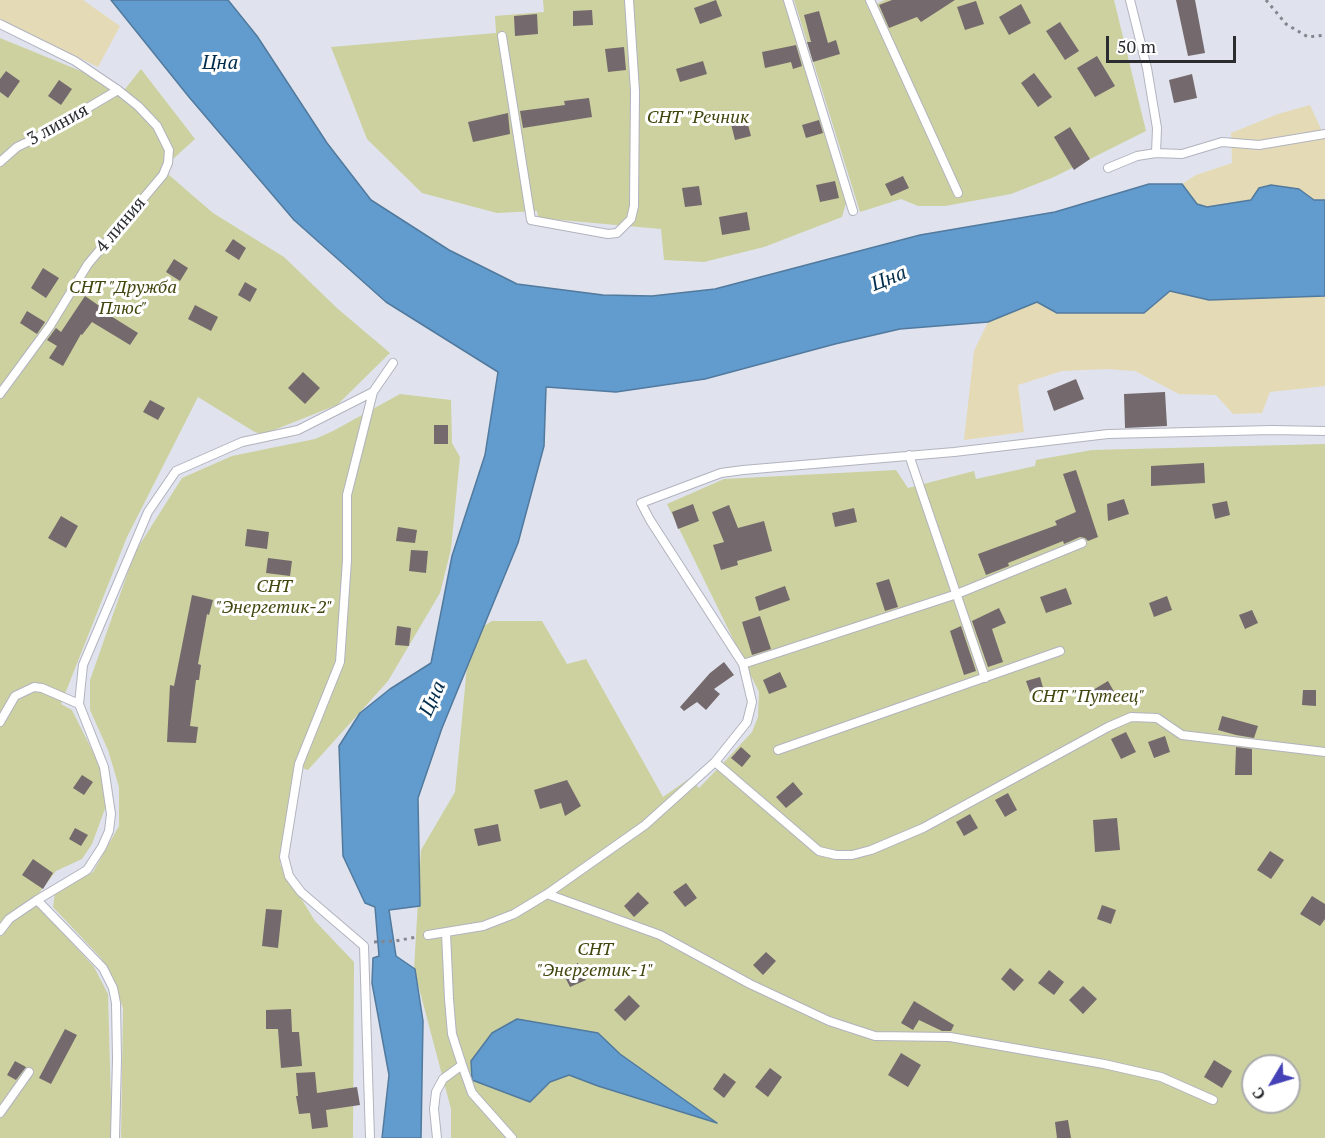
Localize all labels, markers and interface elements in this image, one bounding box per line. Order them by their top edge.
scale bar [1109,24,1240,62]
text: 50 m [1117,34,1156,58]
water label: Цна [202,51,238,75]
street label: 3 линия [24,99,92,151]
park label: СНТ "Речник [647,107,749,129]
street label: 4 линия [91,193,151,257]
water label: Цна [868,261,910,297]
park label: СНТ "Дружба Плюс" [69,277,177,320]
park label: СНТ "Энергетик-2" [216,576,332,618]
water label: Цна [415,678,451,720]
park label: СНТ "Путеец" [1031,686,1145,708]
park label: СНТ "Энергетик-1" [537,939,653,982]
north arrow [1241,1054,1301,1114]
text: С [1247,1083,1270,1105]

